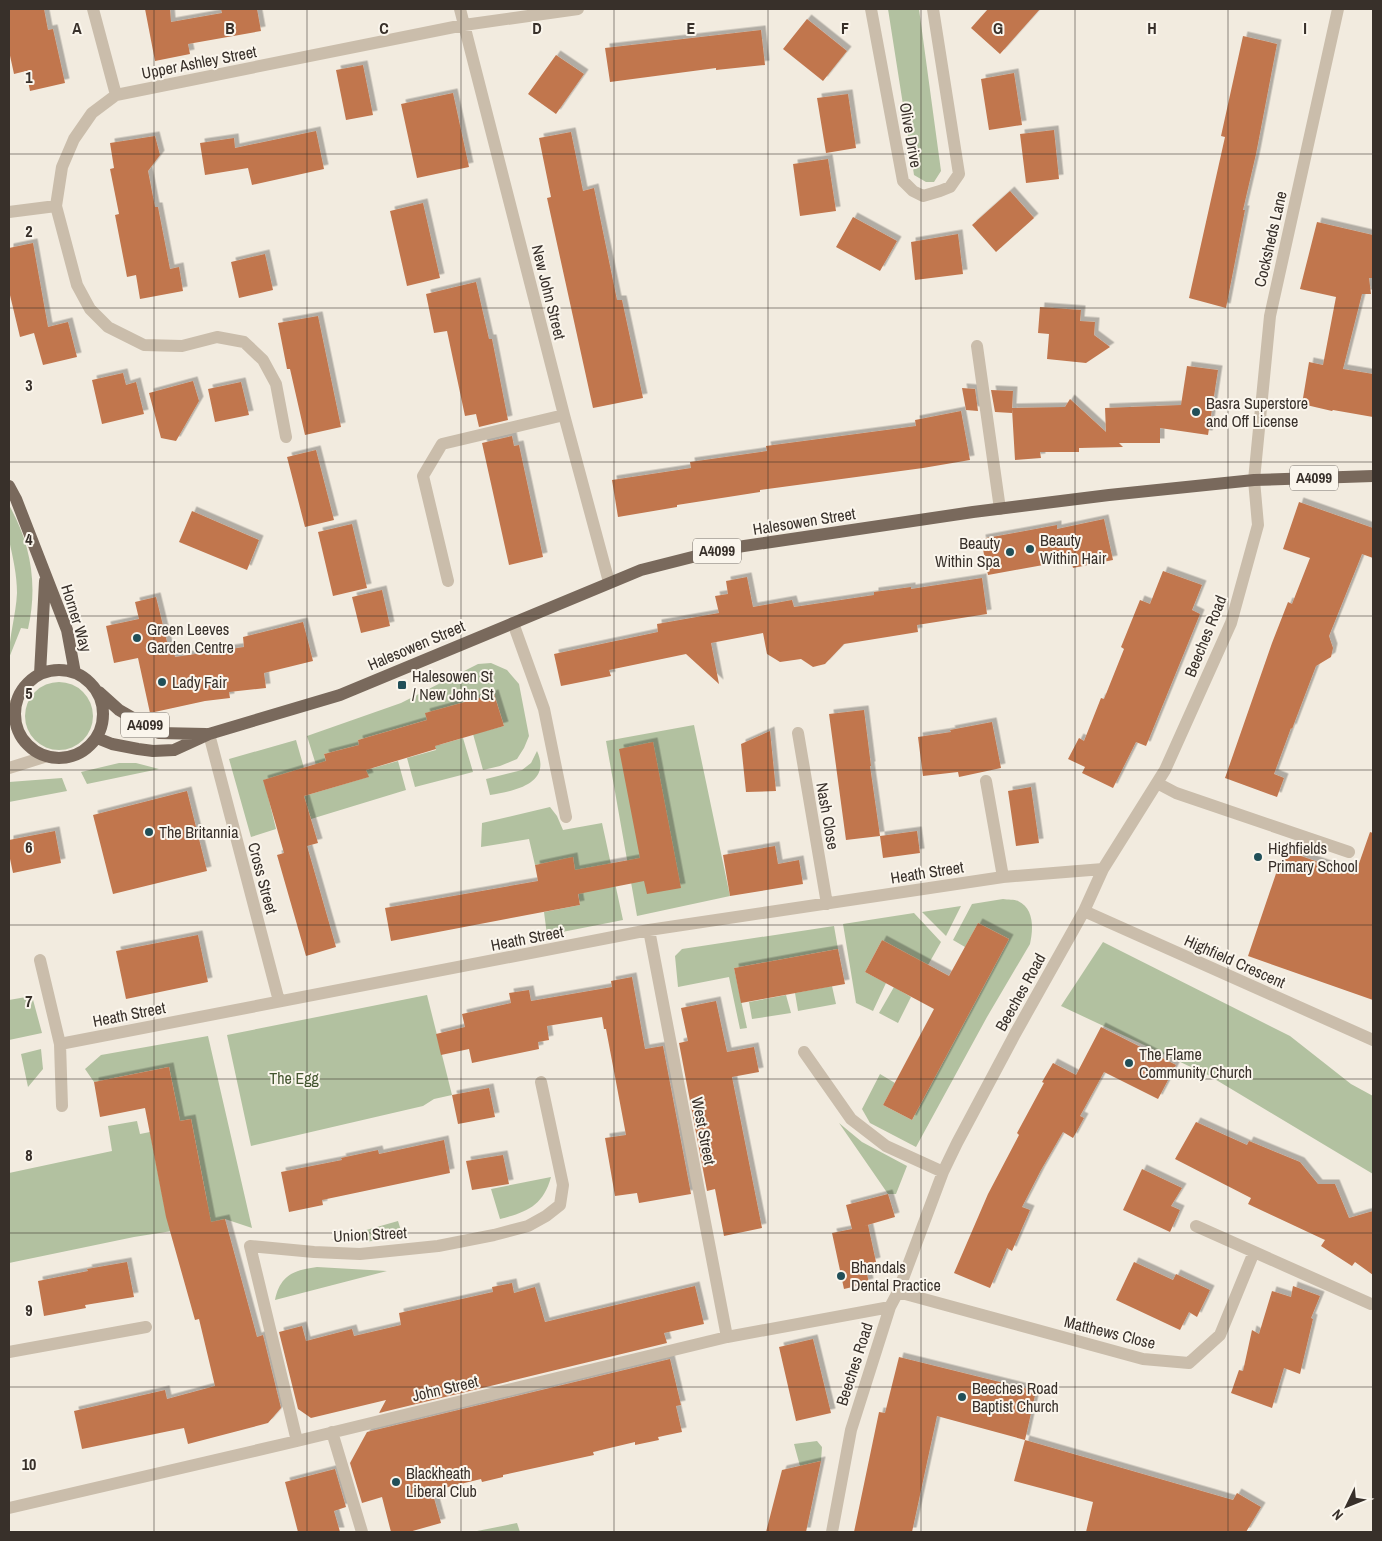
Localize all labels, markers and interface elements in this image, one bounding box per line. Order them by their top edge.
text: A [72,17,82,39]
text: B [225,17,235,39]
text: C [379,17,389,39]
text: D [532,17,542,39]
text: E [687,17,696,39]
text: F [841,17,849,39]
text: G [993,17,1003,39]
text: H [1147,17,1157,39]
text: I [1303,17,1307,39]
street label: Upper Ashley Street [140,40,259,84]
text: 1 [25,66,33,88]
street label: Olive Drive [894,101,928,169]
street label: Cocksheds Lane [1248,189,1292,289]
text: 2 [25,220,33,242]
street label: New John Street [527,242,571,342]
text: 3 [25,374,33,396]
place label: Basra Superstore and Off License [1206,392,1308,432]
marker: Basra Superstore and Off License [1190,406,1202,418]
road number: A4099 [1290,466,1338,490]
street label: Halesowen Street [751,502,857,540]
text: 4 [25,528,33,550]
place label: Beauty Within Hair [1040,529,1107,569]
place label: Beauty Within Spa [935,532,1001,572]
road number: A4099 [693,538,741,564]
marker: Beauty Within Hair [1024,543,1036,555]
marker: Beauty Within Spa [1004,546,1016,558]
street label: Horner Way [56,582,98,655]
street label: Beeches Road [1179,592,1231,680]
street label: Halesowen Street [364,615,468,675]
place label: Green Leeves Garden Centre [147,618,234,658]
marker: Green Leeves Garden Centre [131,632,143,644]
place label: Halesowen St / New John St [412,665,494,705]
place label: Lady Fair [172,671,227,693]
marker: Lady Fair [156,676,168,688]
marker: Halesowen St / New John St [396,679,408,691]
text: 5 [25,682,33,704]
road number: A4099 [121,712,169,738]
street label: Nash Close [811,781,845,851]
place label: The Britannia [159,821,239,843]
marker: The Britannia [143,826,155,838]
text: 6 [25,836,33,858]
place label: Highfields Primary School [1268,837,1358,877]
street label: Cross Street [243,840,283,916]
marker: Highfields Primary School [1252,851,1264,863]
street label: Heath Street [889,855,965,889]
street label: Heath Street [489,920,566,956]
street label: Highfield Crescent [1181,929,1289,993]
street label: Beeches Road [990,949,1050,1035]
text: 7 [25,990,33,1012]
street label: Heath Street [91,996,168,1032]
place label: The Flame Community Church [1139,1043,1252,1083]
marker: The Flame Community Church [1123,1057,1135,1069]
park label: The Egg [269,1067,319,1089]
street label: West Street [687,1095,721,1167]
text: 8 [25,1144,33,1166]
street label: Union Street [333,1221,408,1247]
place label: Bhandals Dental Practice [851,1256,941,1296]
marker: Bhandals Dental Practice [835,1270,847,1282]
text: 9 [25,1299,33,1321]
street label: Matthews Close [1062,1310,1158,1354]
street label: Beeches Road [830,1320,878,1408]
street label: John Street [410,1370,481,1406]
place label: Beeches Road Baptist Church [972,1377,1059,1417]
marker: Beeches Road Baptist Church [956,1391,968,1403]
text: 10 [22,1453,36,1475]
place label: Blackheath Liberal Club [406,1462,477,1502]
marker: Blackheath Liberal Club [390,1476,402,1488]
north arrow [1322,1481,1372,1531]
text: N [1328,1506,1347,1524]

